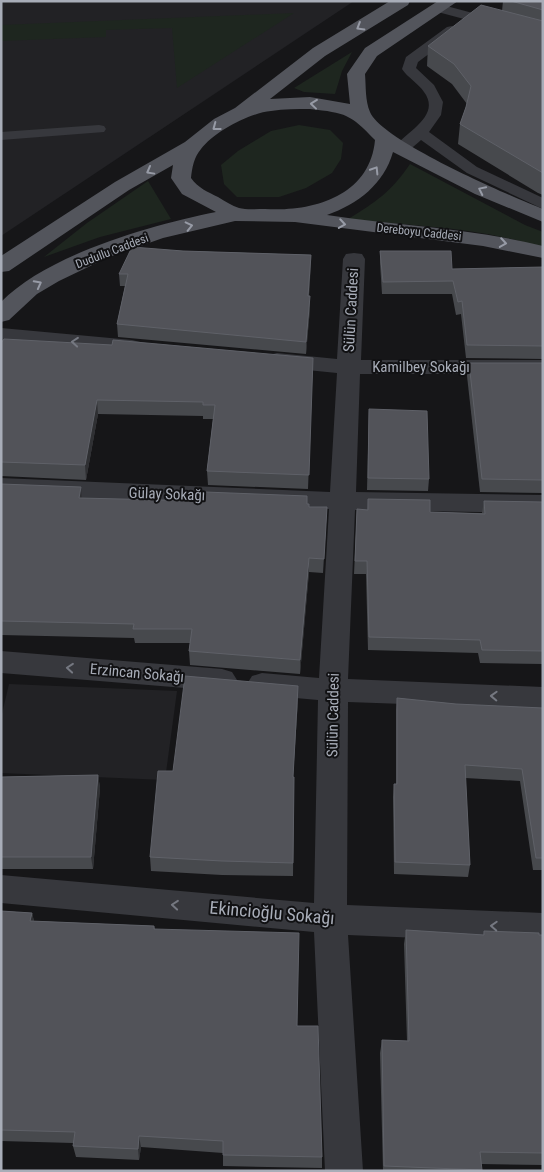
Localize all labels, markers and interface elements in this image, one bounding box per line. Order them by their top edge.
one-way arrow [357,20,366,30]
one-way arrow [310,99,318,110]
one-way arrow [212,122,221,131]
one-way arrow [146,165,155,175]
one-way arrow [369,167,379,176]
one-way arrow [478,186,487,196]
one-way arrow [337,219,346,229]
one-way arrow [185,221,194,232]
street label: Dereboyu Caddesi [376,221,462,243]
street label: Dudullu Caddesi [74,231,150,271]
one-way arrow [499,237,507,248]
street label: Sülün Caddesi [340,267,362,353]
one-way arrow [33,280,42,290]
one-way arrow [71,337,79,348]
street label: Kamilbey Sokağı [372,358,470,376]
street label: Gülay Sokağı [128,484,206,504]
street label: Erzincan Sokağı [89,660,185,686]
one-way arrow [66,662,74,673]
street label: Sülün Caddesi [323,673,343,757]
one-way arrow [490,690,498,701]
street label: Ekincioğlu Sokağı [209,897,335,928]
one-way arrow [171,899,179,910]
one-way arrow [490,921,498,931]

